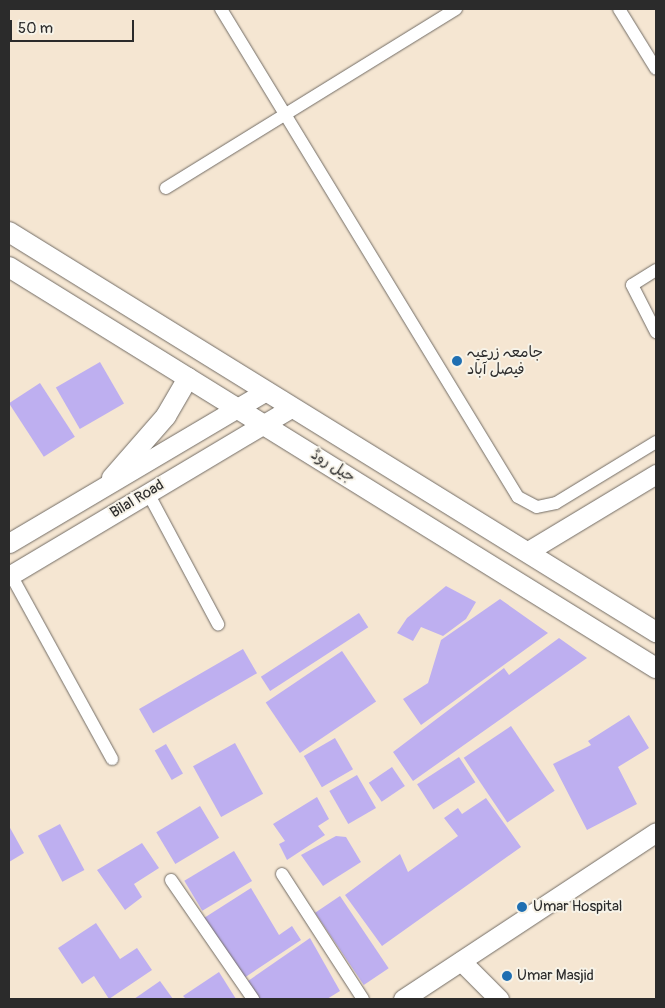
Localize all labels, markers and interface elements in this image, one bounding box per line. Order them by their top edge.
scale bar [12,10,136,42]
text: 50 m [18,19,53,38]
place label: جامعہ زرعیہ فیصل آباد [467,343,543,378]
marker: جامعہ زرعیہ فیصل آباد [451,355,463,367]
street label: جیل روڈ [308,445,358,487]
street label: Bilal Road [107,476,167,522]
place label: Umar Hospital [533,898,622,916]
marker: Umar Hospital [515,900,529,914]
place label: Umar Masjid [517,967,594,985]
marker: Umar Masjid [501,970,513,982]

